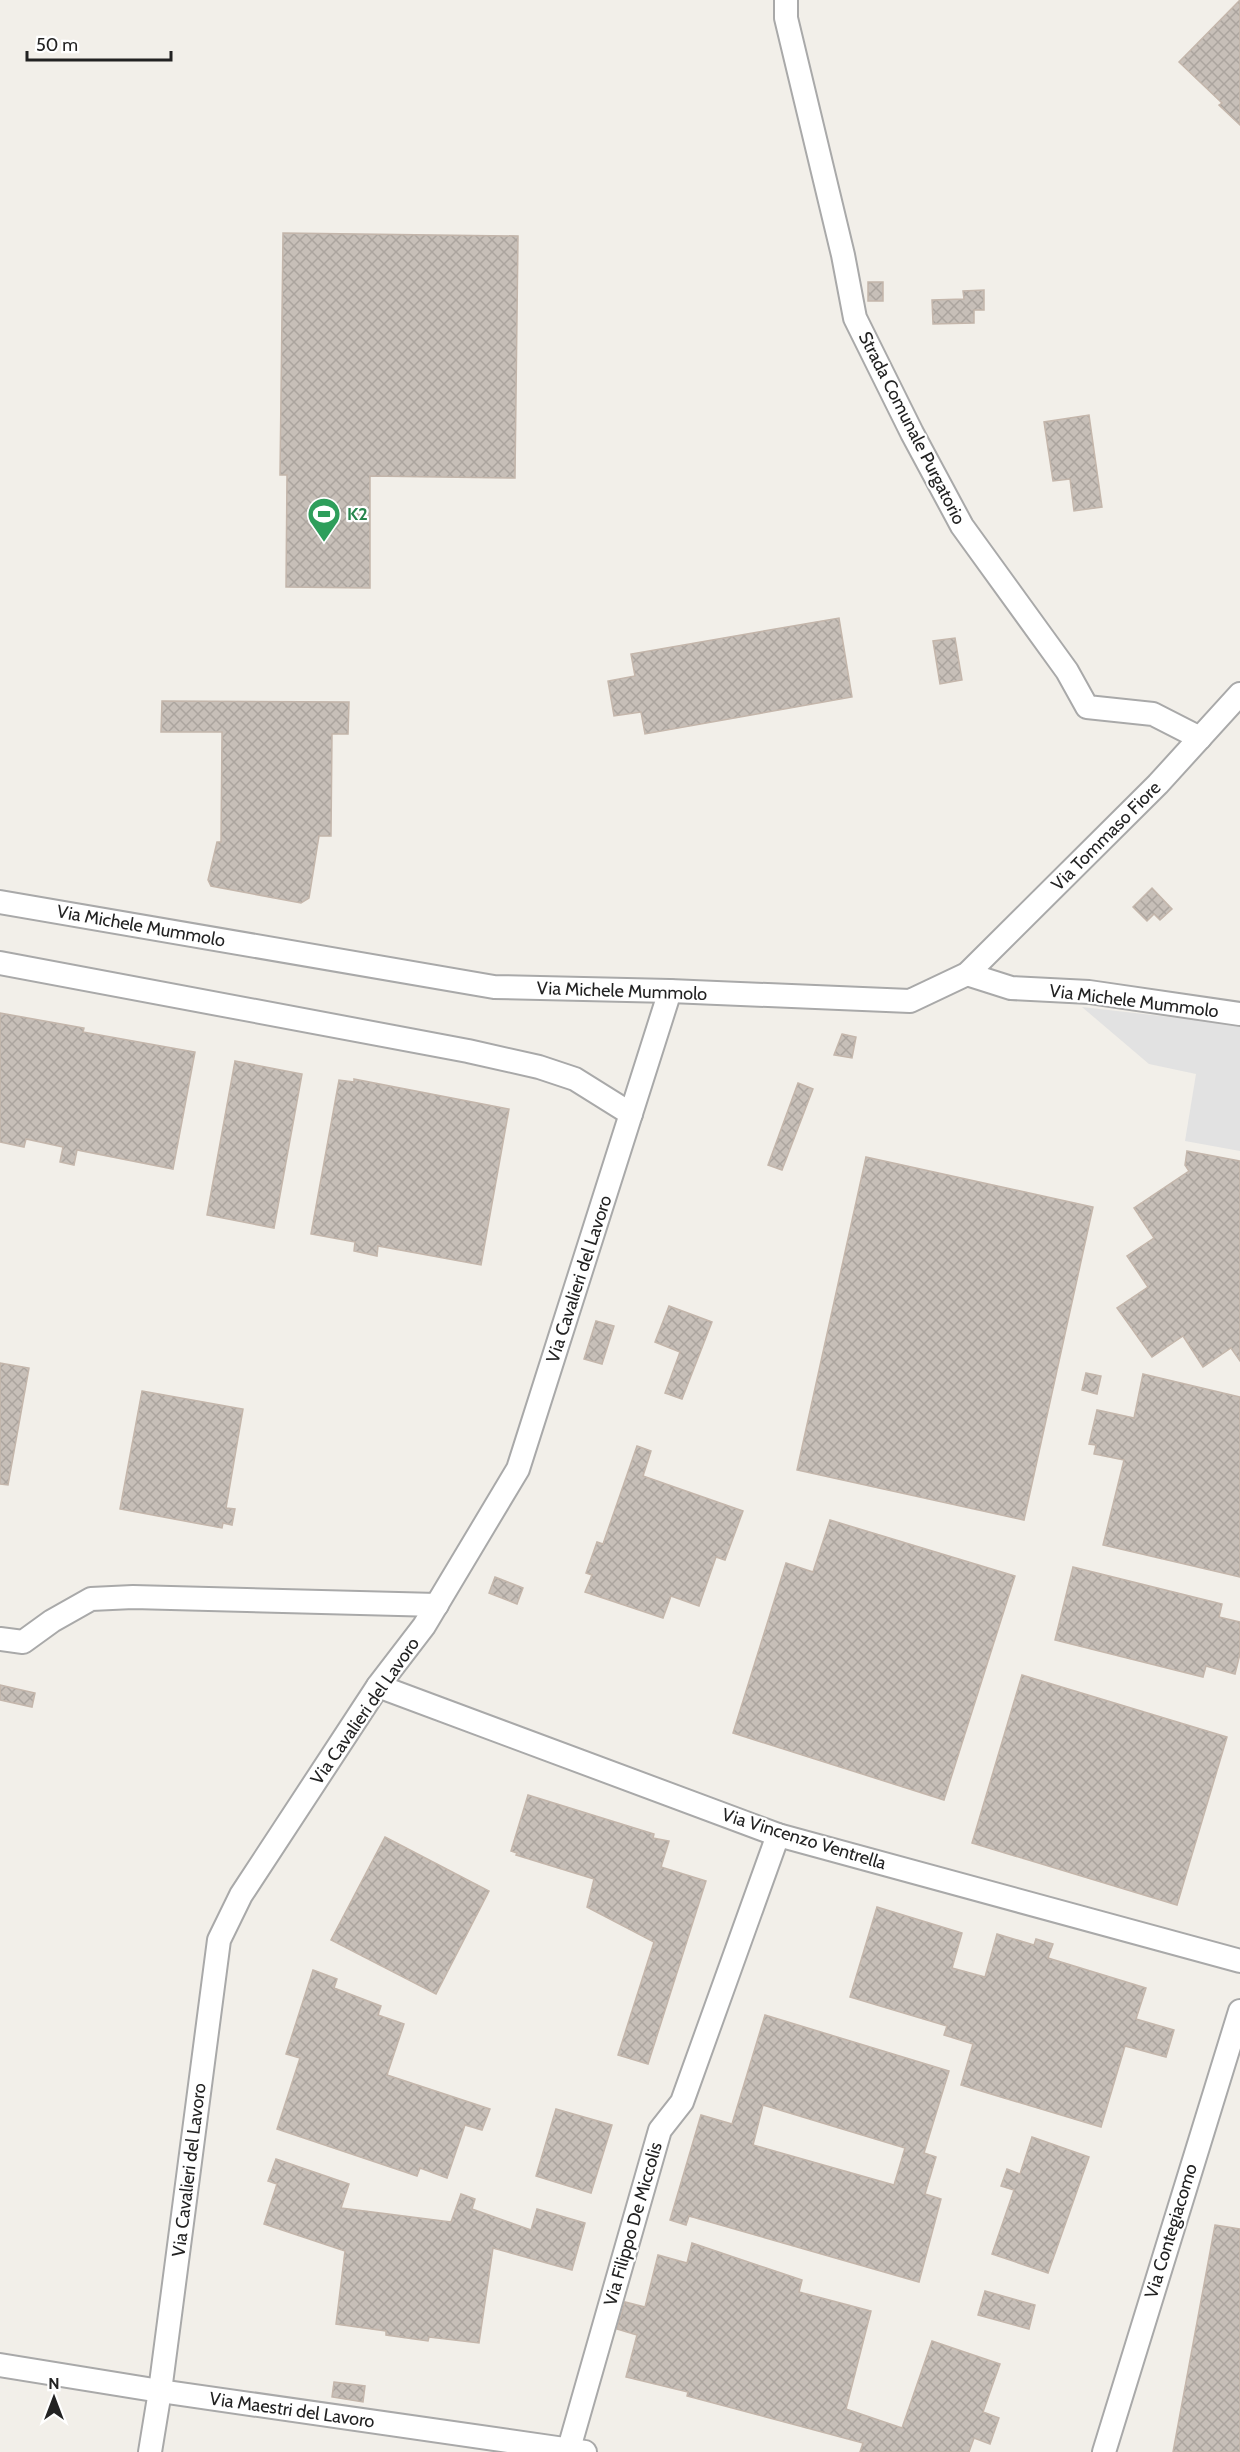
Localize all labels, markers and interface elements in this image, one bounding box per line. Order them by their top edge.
scale bar [27,24,171,62]
text: 50 m [36,34,78,56]
street label: Strada Comunale Purgatorio [854,328,970,528]
sports icon: K2 [306,496,342,543]
place label: K2 [347,503,368,525]
street label: Via Tommaso Fiore [1047,777,1165,895]
street label: Via Michele Mummolo [55,900,227,952]
street label: Via Michele Mummolo [536,977,708,1005]
street label: Via Michele Mummolo [1048,980,1220,1022]
street label: Via Cavalieri del Lavoro [542,1192,616,1365]
street label: Via Cavalieri del Lavoro [306,1633,424,1789]
street label: Via Vincenzo Ventrella [719,1804,889,1875]
street label: Via Cavalieri del Lavoro [167,2082,211,2258]
street label: Via Filippo De Miccolis [599,2140,667,2308]
street label: Via Contegiacomo [1140,2161,1202,2301]
north arrow [24,2368,84,2428]
text: N [48,2374,60,2393]
street label: Via Maestri del Lavoro [208,2388,376,2432]

